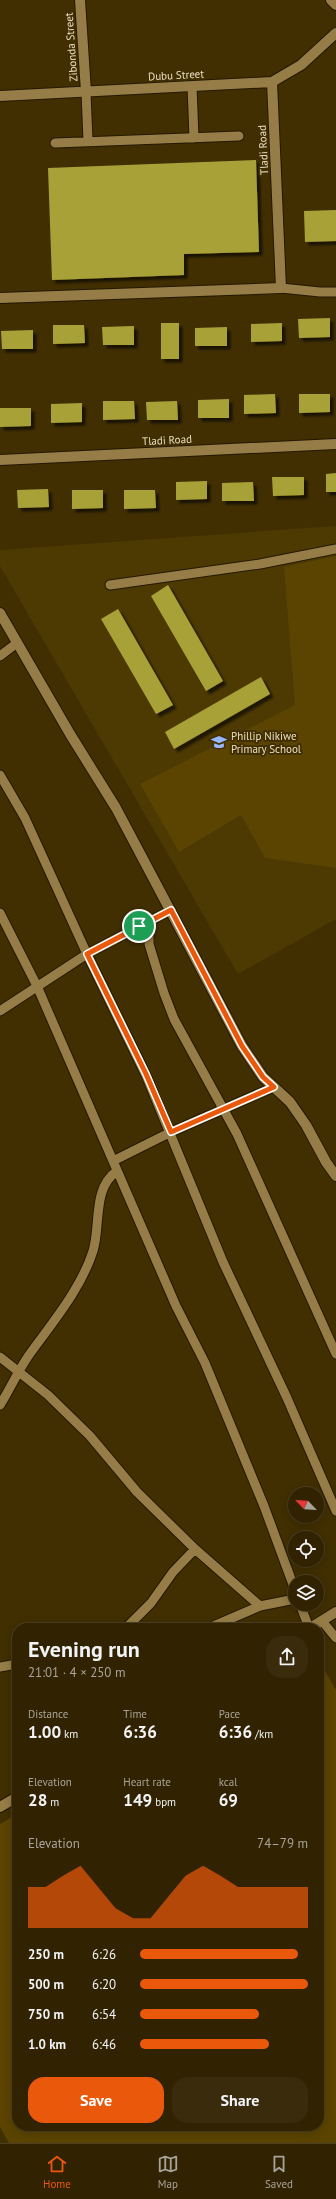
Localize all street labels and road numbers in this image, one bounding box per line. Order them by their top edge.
street label: Zibonda Street [62,12,80,82]
street label: Dubu Street [148,67,205,83]
street label: Tladi Road [255,125,271,175]
street label: Tladi Road [142,432,192,448]

